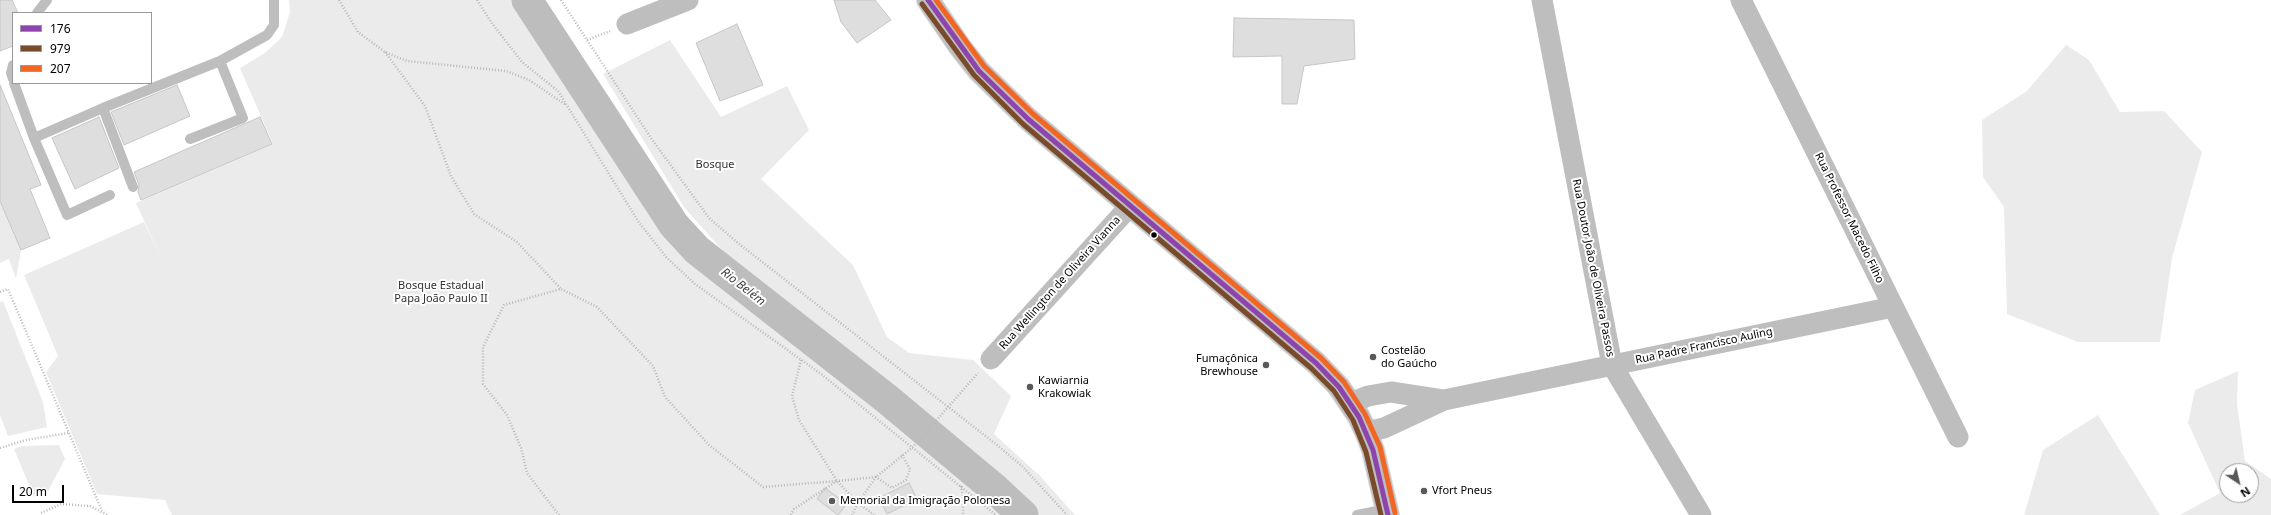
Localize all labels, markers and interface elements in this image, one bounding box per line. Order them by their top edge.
legend [12,12,152,84]
text: 176 [50,20,71,37]
text: 979 [50,40,71,57]
text: 207 [50,60,71,77]
street label: Rua Professor Macedo Filho [1812,151,1886,285]
park label: Bosque [696,158,734,172]
street label: Rua Doutor João de Oliveira Passos [1569,178,1617,358]
street label: Rua Wellington de Oliveira Vianna [997,214,1123,352]
unlabelled marker [1149,230,1159,240]
water label: Rio Belém [718,265,768,309]
park label: Bosque Estadual Papa João Paulo II [394,279,488,305]
street label: Rua Padre Francisco Auling [1634,325,1774,367]
place label: Costelão do Gaúcho [1381,344,1437,370]
place label: Fumaçônica Brewhouse [1196,352,1258,378]
marker: Costelão do Gaúcho [1368,352,1378,362]
marker: Fumaçônica Brewhouse [1261,360,1271,370]
place label: Kawiarnia Krakowiak [1038,374,1091,400]
marker: Kawiarnia Krakowiak [1025,382,1035,392]
north arrow [2219,463,2259,503]
scale bar [14,477,66,503]
text: 20 m [19,483,47,500]
place label: Vfort Pneus [1432,484,1492,498]
text: N [2238,484,2254,501]
marker: Vfort Pneus [1419,486,1429,496]
place label: Memorial da Imigração Polonesa [840,494,1010,508]
marker: Memorial da Imigração Polonesa [827,496,837,506]

